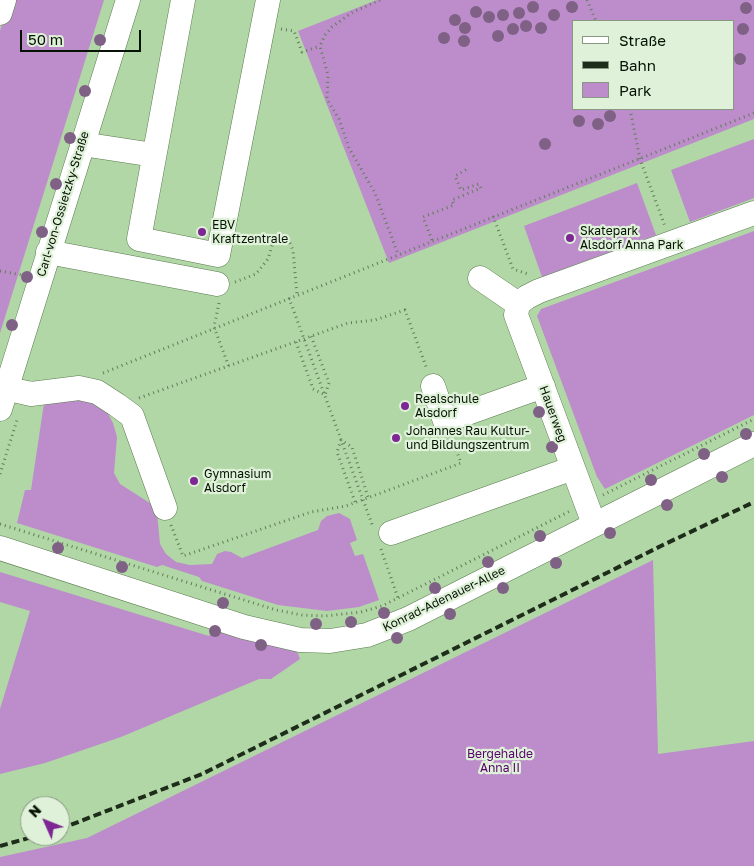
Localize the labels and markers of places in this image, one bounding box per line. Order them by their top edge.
place label: EBV Kraftzentrale [212,218,288,246]
place label: Skatepark Alsdorf Anna Park [580,224,683,252]
marker: EBV Kraftzentrale [196,226,208,238]
marker: Skatepark Alsdorf Anna Park [564,232,576,244]
place label: Realschule Alsdorf [415,392,479,420]
marker: Realschule Alsdorf [399,400,411,412]
place label: Johannes Rau Kultur- und Bildungszentrum [406,424,530,452]
marker: Johannes Rau Kultur- und Bildungszentrum [390,432,402,444]
place label: Gymnasium Alsdorf [204,467,271,495]
marker: Gymnasium Alsdorf [188,475,200,487]

